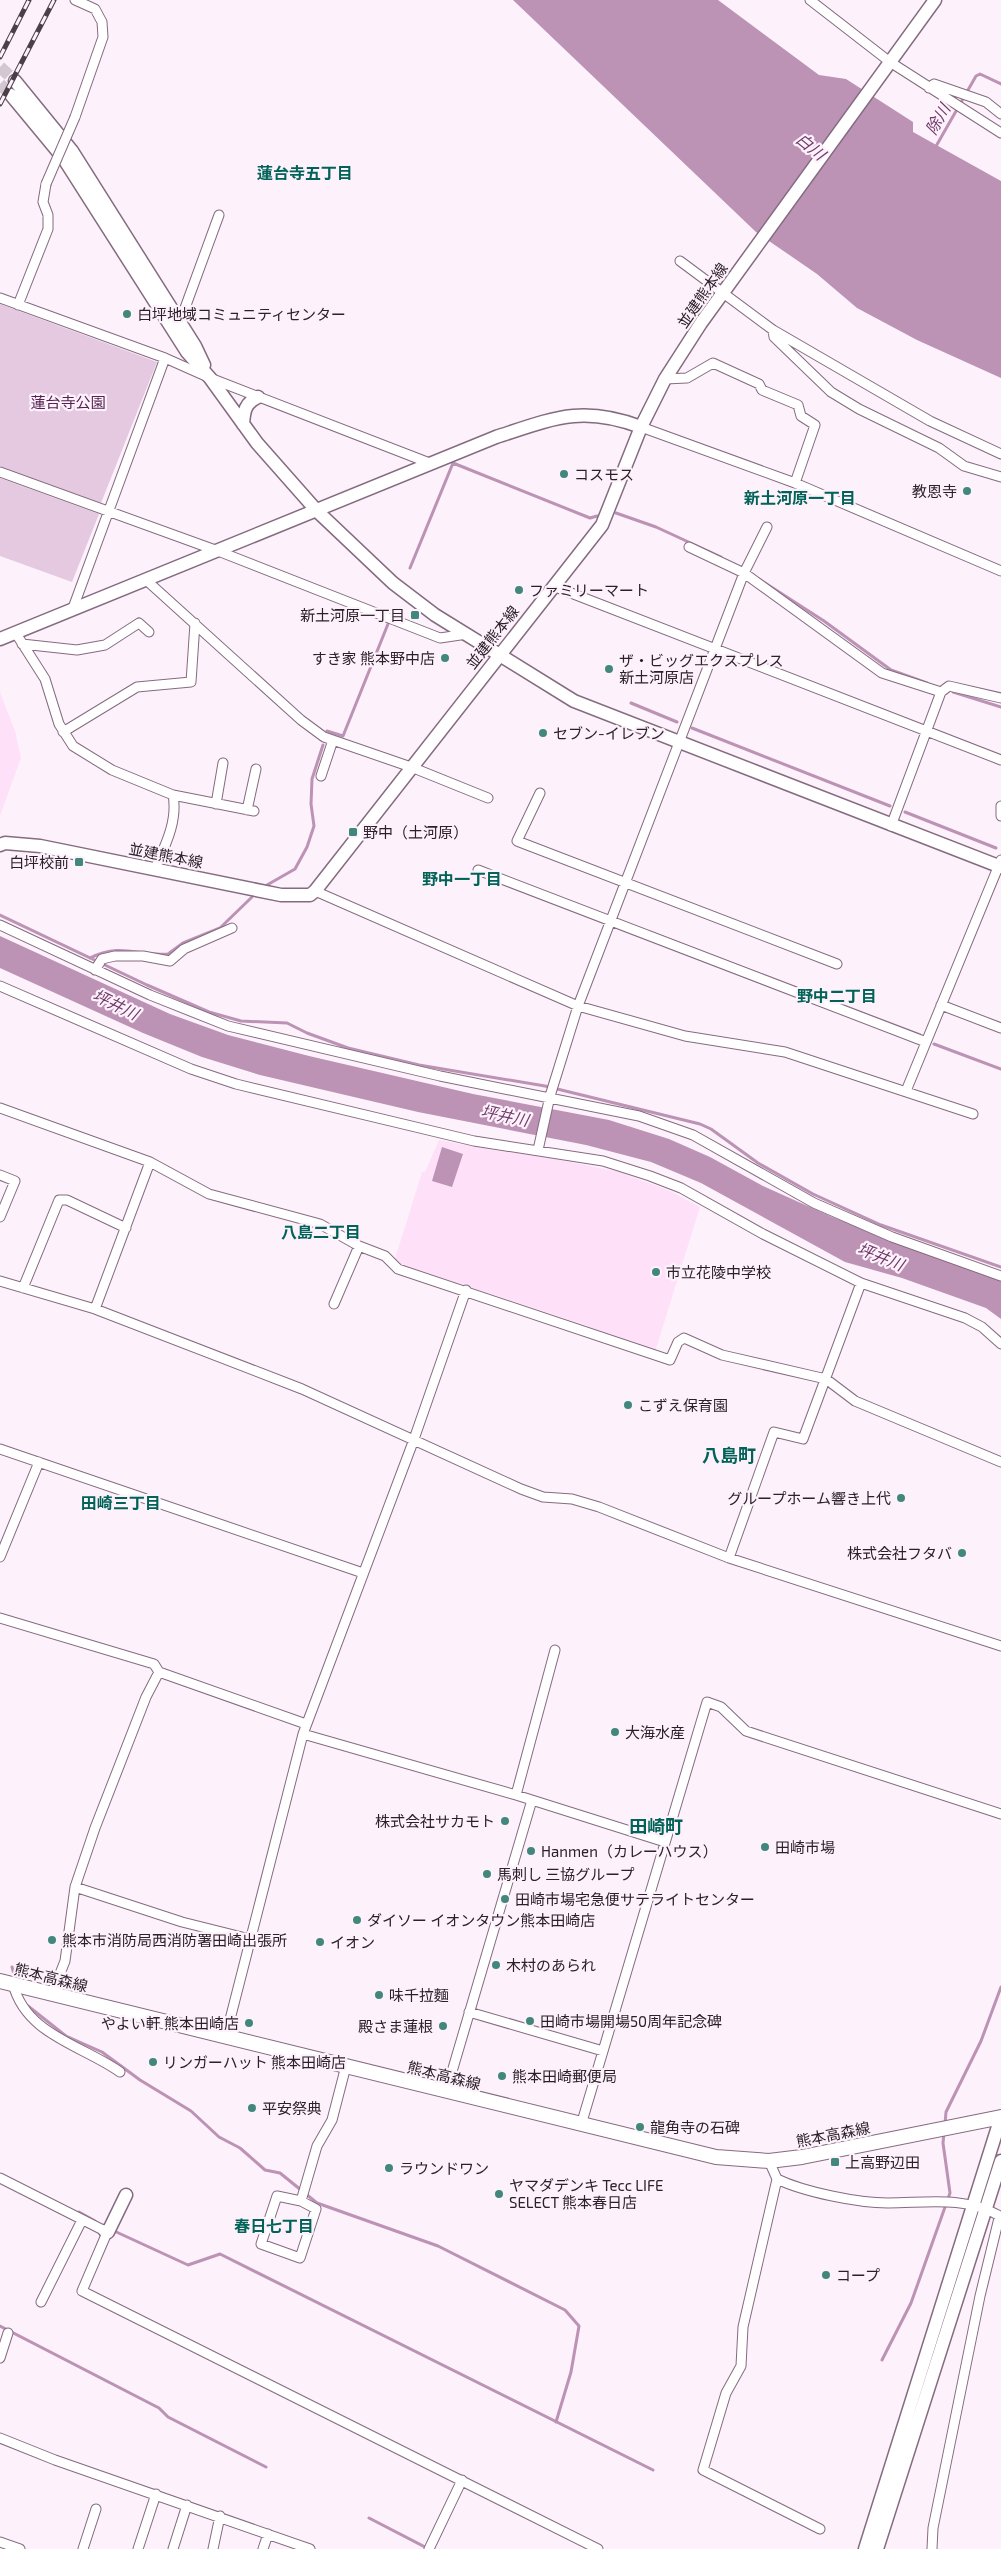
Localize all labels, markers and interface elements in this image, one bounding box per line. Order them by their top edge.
water label: 除川 [921,99,954,138]
water label: 白川 [793,129,831,165]
district label: 蓮台寺五丁目 [257,163,353,182]
street label: 並建熊本線 [673,259,731,331]
place label: 白坪地域コミュニティセンター [137,305,346,323]
marker: 白坪地域コミュニティセンター [121,308,133,320]
park label: 蓮台寺公園 [30,393,106,411]
place label: コスモス [574,465,634,483]
marker: コスモス [558,468,570,480]
place label: 教恩寺 [912,482,957,500]
marker: 教恩寺 [961,485,973,497]
district label: 新土河原一丁目 [744,488,856,507]
place label: ファミリーマート [529,581,649,599]
marker: ファミリーマート [513,584,525,596]
street label: 並建熊本線 [462,602,522,672]
place label: 新土河原一丁目 [300,606,405,624]
marker: 新土河原一丁目 [409,609,421,621]
place label: すき家 熊本野中店 [312,649,435,667]
place label: ザ・ビッグエクスプレス 新土河原店 [619,651,784,686]
marker: すき家 熊本野中店 [439,652,451,664]
marker: ザ・ビッグエクスプレス 新土河原店 [603,663,615,675]
place label: セブン-イレブン [553,724,665,742]
marker: セブン-イレブン [537,727,549,739]
place label: 野中（土河原） [363,823,468,841]
marker: 野中（土河原） [347,826,359,838]
street label: 並建熊本線 [127,839,205,871]
place label: 白坪校前 [9,853,69,871]
marker: 白坪校前 [73,856,85,868]
district label: 野中一丁目 [422,869,502,888]
water label: 坪井川 [90,985,144,1024]
district label: 野中二丁目 [797,986,877,1005]
water label: 坪井川 [480,1101,532,1130]
district label: 八島二丁目 [281,1222,361,1241]
water label: 坪井川 [855,1238,909,1275]
place label: 市立花陵中学校 [666,1263,771,1281]
marker: 市立花陵中学校 [650,1266,662,1278]
place label: こずえ保育園 [638,1396,728,1414]
marker: こずえ保育園 [622,1399,634,1411]
district label: 八島町 [702,1444,756,1466]
place label: グループホーム響き上代 [727,1489,891,1507]
marker: グループホーム響き上代 [895,1492,907,1504]
district label: 田崎三丁目 [81,1493,161,1512]
place label: 株式会社フタバ [847,1544,952,1562]
marker: 株式会社フタバ [956,1547,968,1559]
place label: 大海水産 [625,1723,685,1741]
marker: 大海水産 [609,1726,621,1738]
place label: 株式会社サカモト [375,1812,495,1830]
marker: 株式会社サカモト [499,1815,511,1827]
district label: 田崎町 [629,1815,683,1837]
place label: 田崎市場 [775,1838,835,1856]
marker: 田崎市場 [759,1841,771,1853]
place label: Hanmen（カレーハウス） [541,1842,718,1860]
marker: Hanmen（カレーハウス） [525,1845,537,1857]
place label: 馬刺し 三協グループ [497,1865,634,1883]
marker: 馬刺し 三協グループ [481,1868,493,1880]
place label: 田崎市場宅急便サテライトセンター [515,1890,755,1908]
marker: 田崎市場宅急便サテライトセンター [499,1893,511,1905]
place label: ダイソー イオンタウン熊本田崎店 [367,1911,595,1929]
marker: ダイソー イオンタウン熊本田崎店 [351,1914,363,1926]
place label: 熊本市消防局西消防署田崎出張所 [62,1931,287,1949]
place label: イオン [330,1933,375,1951]
marker: 熊本市消防局西消防署田崎出張所 [46,1934,58,1946]
marker: イオン [314,1936,326,1948]
place label: 木村のあられ [506,1956,596,1974]
street label: 熊本高森線 [12,1959,90,1995]
marker: 木村のあられ [490,1959,502,1971]
place label: 味千拉麵 [389,1986,449,2004]
marker: 味千拉麵 [373,1989,385,2001]
place label: 田崎市場開場50周年記念碑 [540,2012,722,2030]
place label: やよい軒 熊本田崎店 [101,2014,239,2032]
marker: 田崎市場開場50周年記念碑 [524,2015,536,2027]
marker: やよい軒 熊本田崎店 [243,2017,255,2029]
place label: 殿さま蓮根 [358,2017,433,2035]
marker: 殿さま蓮根 [437,2020,449,2032]
place label: リンガーハット 熊本田崎店 [163,2053,346,2071]
marker: リンガーハット 熊本田崎店 [147,2056,159,2068]
street label: 熊本高森線 [405,2057,483,2093]
place label: 熊本田崎郵便局 [512,2067,617,2085]
marker: 熊本田崎郵便局 [496,2070,508,2082]
place label: 平安祭典 [262,2099,322,2117]
marker: 平安祭典 [246,2102,258,2114]
place label: 龍角寺の石碑 [650,2118,740,2136]
street label: 熊本高森線 [794,2118,872,2150]
marker: 龍角寺の石碑 [634,2121,646,2133]
place label: 上高野辺田 [845,2153,920,2171]
marker: 上高野辺田 [829,2156,841,2168]
place label: ラウンドワン [399,2159,489,2177]
marker: ラウンドワン [383,2162,395,2174]
place label: ヤマダデンキ Tecc LIFE SELECT 熊本春日店 [509,2176,663,2211]
marker: ヤマダデンキ Tecc LIFE SELECT 熊本春日店 [493,2188,505,2200]
district label: 春日七丁目 [234,2216,314,2235]
place label: コープ [836,2266,880,2284]
marker: コープ [820,2269,832,2281]

